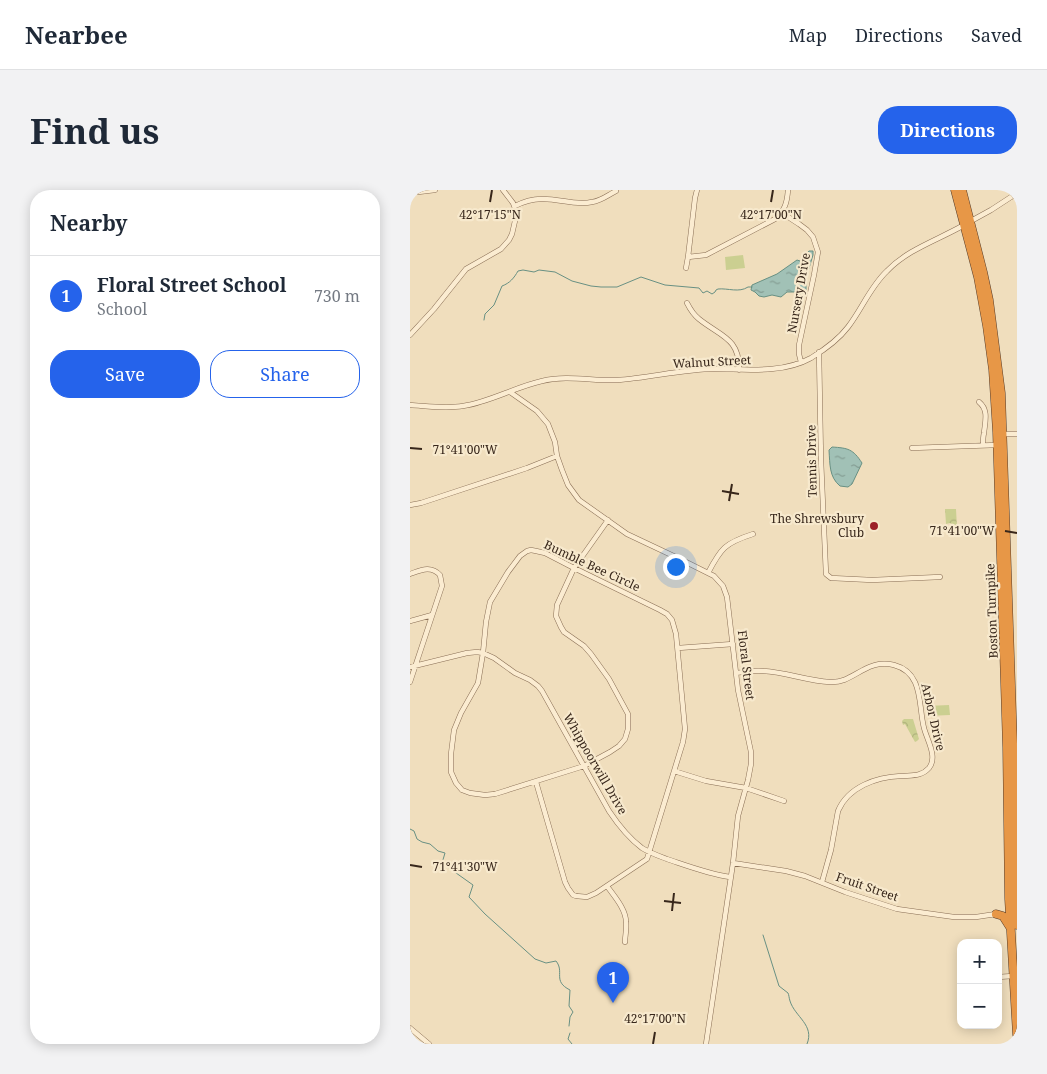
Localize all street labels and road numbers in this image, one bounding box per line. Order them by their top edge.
street label: Nursery Drive [783,251,814,334]
street label: Walnut Street [672,351,752,372]
street label: Tennis Drive [802,425,821,497]
street label: Bumble Bee Circle [541,536,643,595]
street label: Boston Turnpike [981,563,1002,659]
street label: Floral Street [734,629,759,701]
street label: Arbor Drive [917,681,950,752]
street label: Whippoorwill Drive [559,710,631,818]
street label: Fruit Street [834,868,901,905]

